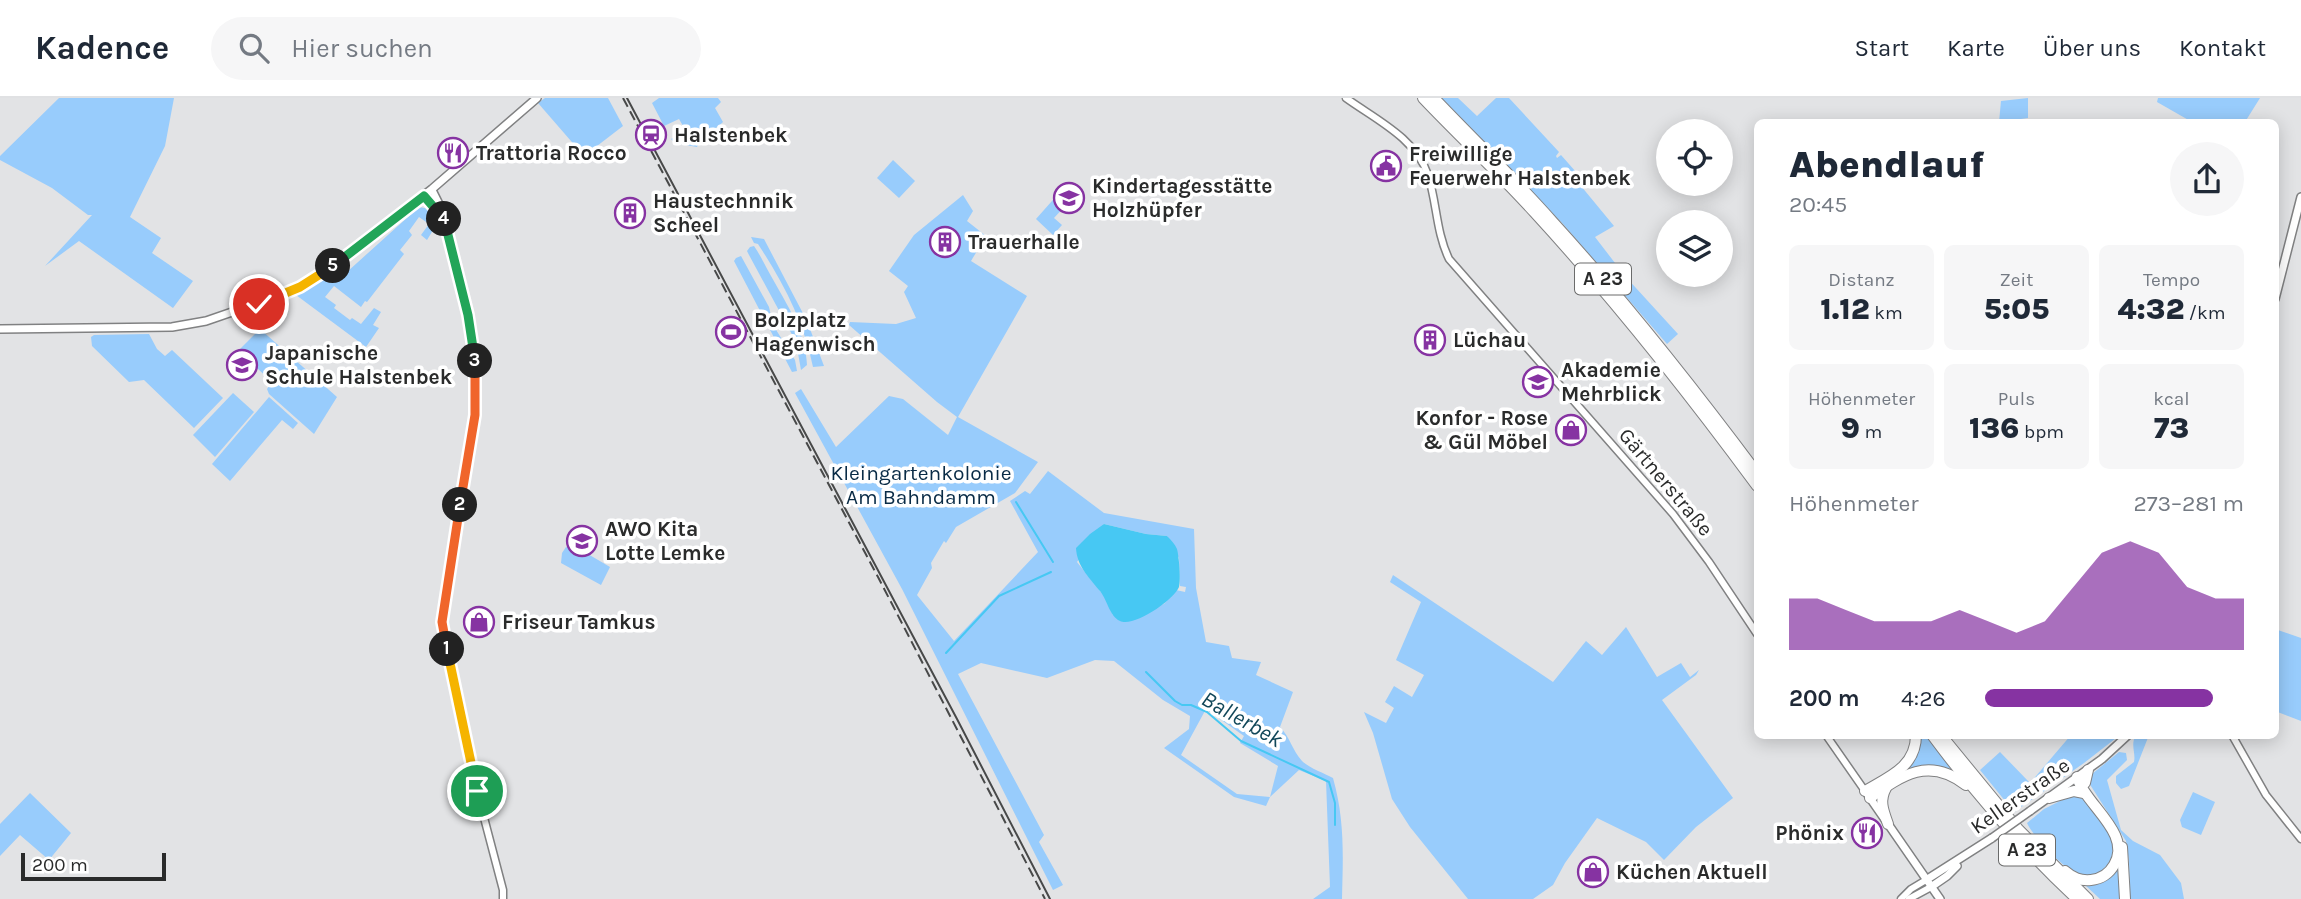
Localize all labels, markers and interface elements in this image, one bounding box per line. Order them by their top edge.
search box [211,17,701,80]
text: Kadence [35,29,169,67]
icon: search [235,29,273,67]
text: Hier suchen [291,33,433,64]
text: Start [1855,34,1909,62]
text: Karte [1947,34,2005,62]
text: Über uns [2043,34,2141,62]
text: Kontakt [2179,34,2266,62]
station icon: Halstenbek [634,118,668,152]
map controls [1656,119,1733,287]
button: locate [1656,119,1733,196]
place label: Halstenbek [674,123,788,147]
restaurant icon: Trattoria Rocco [436,136,470,170]
place label: Trattoria Rocco [476,141,627,165]
place label: Freiwillige Feuerwehr Halstenbek [1409,142,1631,190]
text: Abendlauf [1789,142,1984,187]
button: share [2170,142,2244,216]
public building icon: Freiwillige Feuerwehr Halstenbek [1369,149,1403,183]
place label: Kindertagesstätte Holzhüpfer [1092,174,1272,222]
school or university icon: Kindertagesstätte Holzhüpfer [1052,181,1086,215]
place label: Haustechnnik Scheel [653,189,794,237]
text: 20:45 [1789,191,1847,218]
building icon: Haustechnnik Scheel [613,196,647,230]
pin: 4 [426,202,462,236]
text: 4 [438,207,449,229]
button: layers [1656,210,1733,287]
building icon: Trauerhalle [928,225,962,259]
place label: Trauerhalle [968,230,1080,254]
pin: 5 [316,248,350,284]
text: 5 [327,254,338,276]
road number: A 23 [1575,264,1631,294]
text: Distanz [1828,269,1895,291]
text: Zeit [2000,269,2033,291]
text: Tempo [2143,269,2200,291]
pin [229,274,289,334]
icon: check [240,285,278,323]
text: 1.12 [1820,291,1870,327]
text: 5:05 [1984,291,2049,327]
text: 4:32 [2117,291,2184,327]
text: km [1870,302,1903,324]
text: /km [2184,302,2226,324]
place label: Bolzplatz Hagenwisch [754,308,876,356]
sports icon: Bolzplatz Hagenwisch [714,315,748,349]
building icon: Lüchau [1413,323,1447,357]
place label: Lüchau [1453,328,1526,352]
place label: Japanische Schule Halstenbek [265,341,453,389]
pin: 3 [458,344,492,378]
school or university icon: Japanische Schule Halstenbek [225,348,259,382]
text: 3 [469,349,480,371]
place label: Akademie Mehrblick [1561,358,1662,406]
school or university icon: Akademie Mehrblick [1521,365,1555,399]
text: Höhenmeter [1808,388,1915,410]
text: Puls [1998,388,2035,410]
text: kcal [2153,388,2190,410]
place label: Konfor - Rose & Gül Möbel [1415,406,1548,454]
text: 9 [1841,410,1860,446]
text: 136 [1969,410,2019,446]
text: 73 [2154,410,2189,446]
shop icon: Konfor - Rose & Gül Möbel [1554,413,1588,447]
text: m [1860,421,1882,443]
text: bpm [2019,421,2064,443]
street label: Gärtnerstraße [1614,423,1718,541]
park label: Kleingartenkolonie Am Bahndamm [830,461,1012,509]
pin: 2 [442,488,477,522]
text: Höhenmeter [1789,490,1919,517]
text: 273–281 m [2133,490,2244,517]
text: 2 [454,493,465,515]
place label: AWO Kita Lotte Lemke [605,517,725,565]
school or university icon: AWO Kita Lotte Lemke [565,524,599,558]
shop icon: Friseur Tamkus [462,605,496,639]
place label: Friseur Tamkus [502,610,656,634]
pin: 1 [430,632,464,666]
text: 1 [443,637,450,659]
water label: Ballerbek [1197,685,1288,753]
text: 200 m [1789,685,1860,712]
text: 4:26 [1901,685,1946,712]
street label: Kellerstraße [1966,753,2074,839]
pin [447,761,507,821]
icon: arrive [458,772,496,810]
restaurant icon: Phönix [1850,816,1884,850]
place label: Phönix [1775,821,1844,845]
road number: A 23 [1999,834,2055,866]
scale bar [21,850,166,882]
text: 200 m [32,854,88,876]
shop icon: Küchen Aktuell [1576,855,1610,889]
place label: Küchen Aktuell [1616,860,1768,884]

